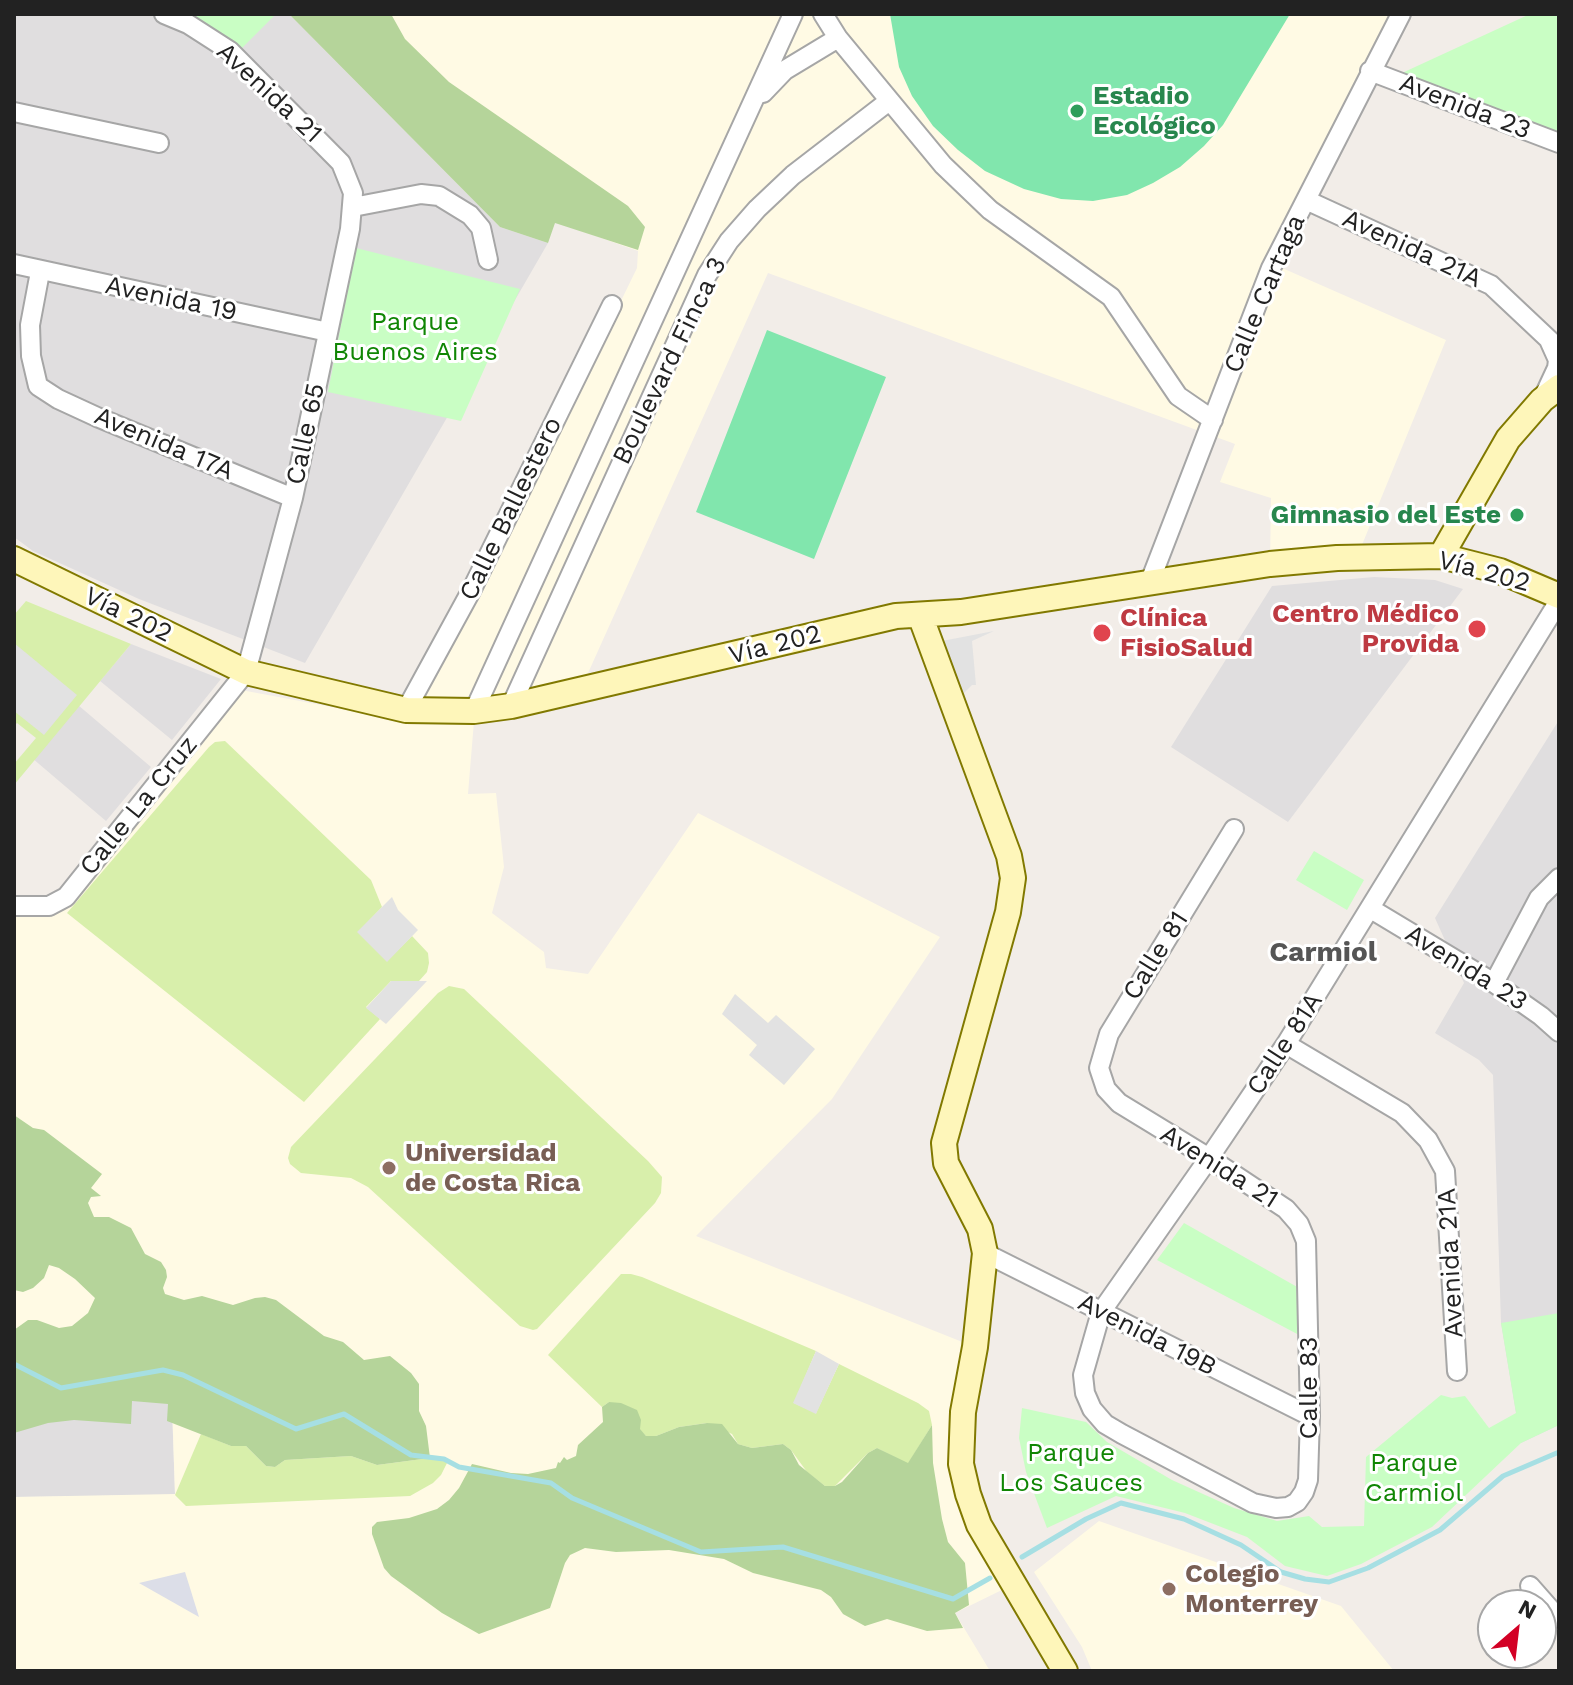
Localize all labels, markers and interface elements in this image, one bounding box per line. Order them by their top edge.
street label: Avenida 21 [210,36,328,150]
street label: Avenida 23 [1395,68,1535,146]
place label: Estadio Ecológico [1093,80,1216,142]
marker: Estadio Ecológico [1068,102,1086,120]
street label: Avenida 21A [1337,203,1487,295]
street label: Calle Cartaga [1218,210,1312,378]
street label: Boulevard Finca 3 [606,252,734,470]
street label: Avenida 19 [102,270,240,328]
park label: Parque Buenos Aires [332,306,498,368]
street label: Calle 65 [280,380,332,488]
street label: Avenida 17A [90,401,238,487]
street label: Calle Ballestero [453,412,569,606]
place label: Gimnasio del Este [1271,499,1501,531]
marker: Gimnasio del Este [1508,506,1526,524]
street label: Vía 202 [1435,545,1533,599]
street label: Vía 202 [79,580,177,650]
place label: Centro Médico Provida [1272,598,1459,660]
place label: Clínica FisioSalud [1120,602,1253,664]
marker: Centro Médico Provida [1466,618,1488,640]
street label: Vía 202 [726,619,824,671]
marker: Clínica FisioSalud [1091,622,1113,644]
street label: Calle La Cruz [73,730,205,882]
street label: Calle 81 [1117,906,1195,1006]
street label: Avenida 23 [1399,918,1533,1018]
district label: Carmiol [1269,936,1377,970]
street label: Calle 81A [1240,987,1330,1101]
street label: Avenida 21 [1154,1119,1284,1215]
place label: Universidad de Costa Rica [405,1137,580,1198]
marker: Universidad de Costa Rica [380,1159,398,1177]
street label: Avenida 21A [1431,1187,1471,1339]
street label: Avenida 19B [1073,1287,1221,1383]
street label: Calle 83 [1293,1337,1325,1439]
park label: Parque Los Sauces [999,1437,1143,1498]
park label: Parque Carmiol [1365,1447,1463,1508]
place label: Colegio Monterrey [1185,1558,1318,1620]
marker: Colegio Monterrey [1160,1580,1178,1598]
north arrow [1477,1589,1557,1669]
text: N [1514,1594,1541,1624]

